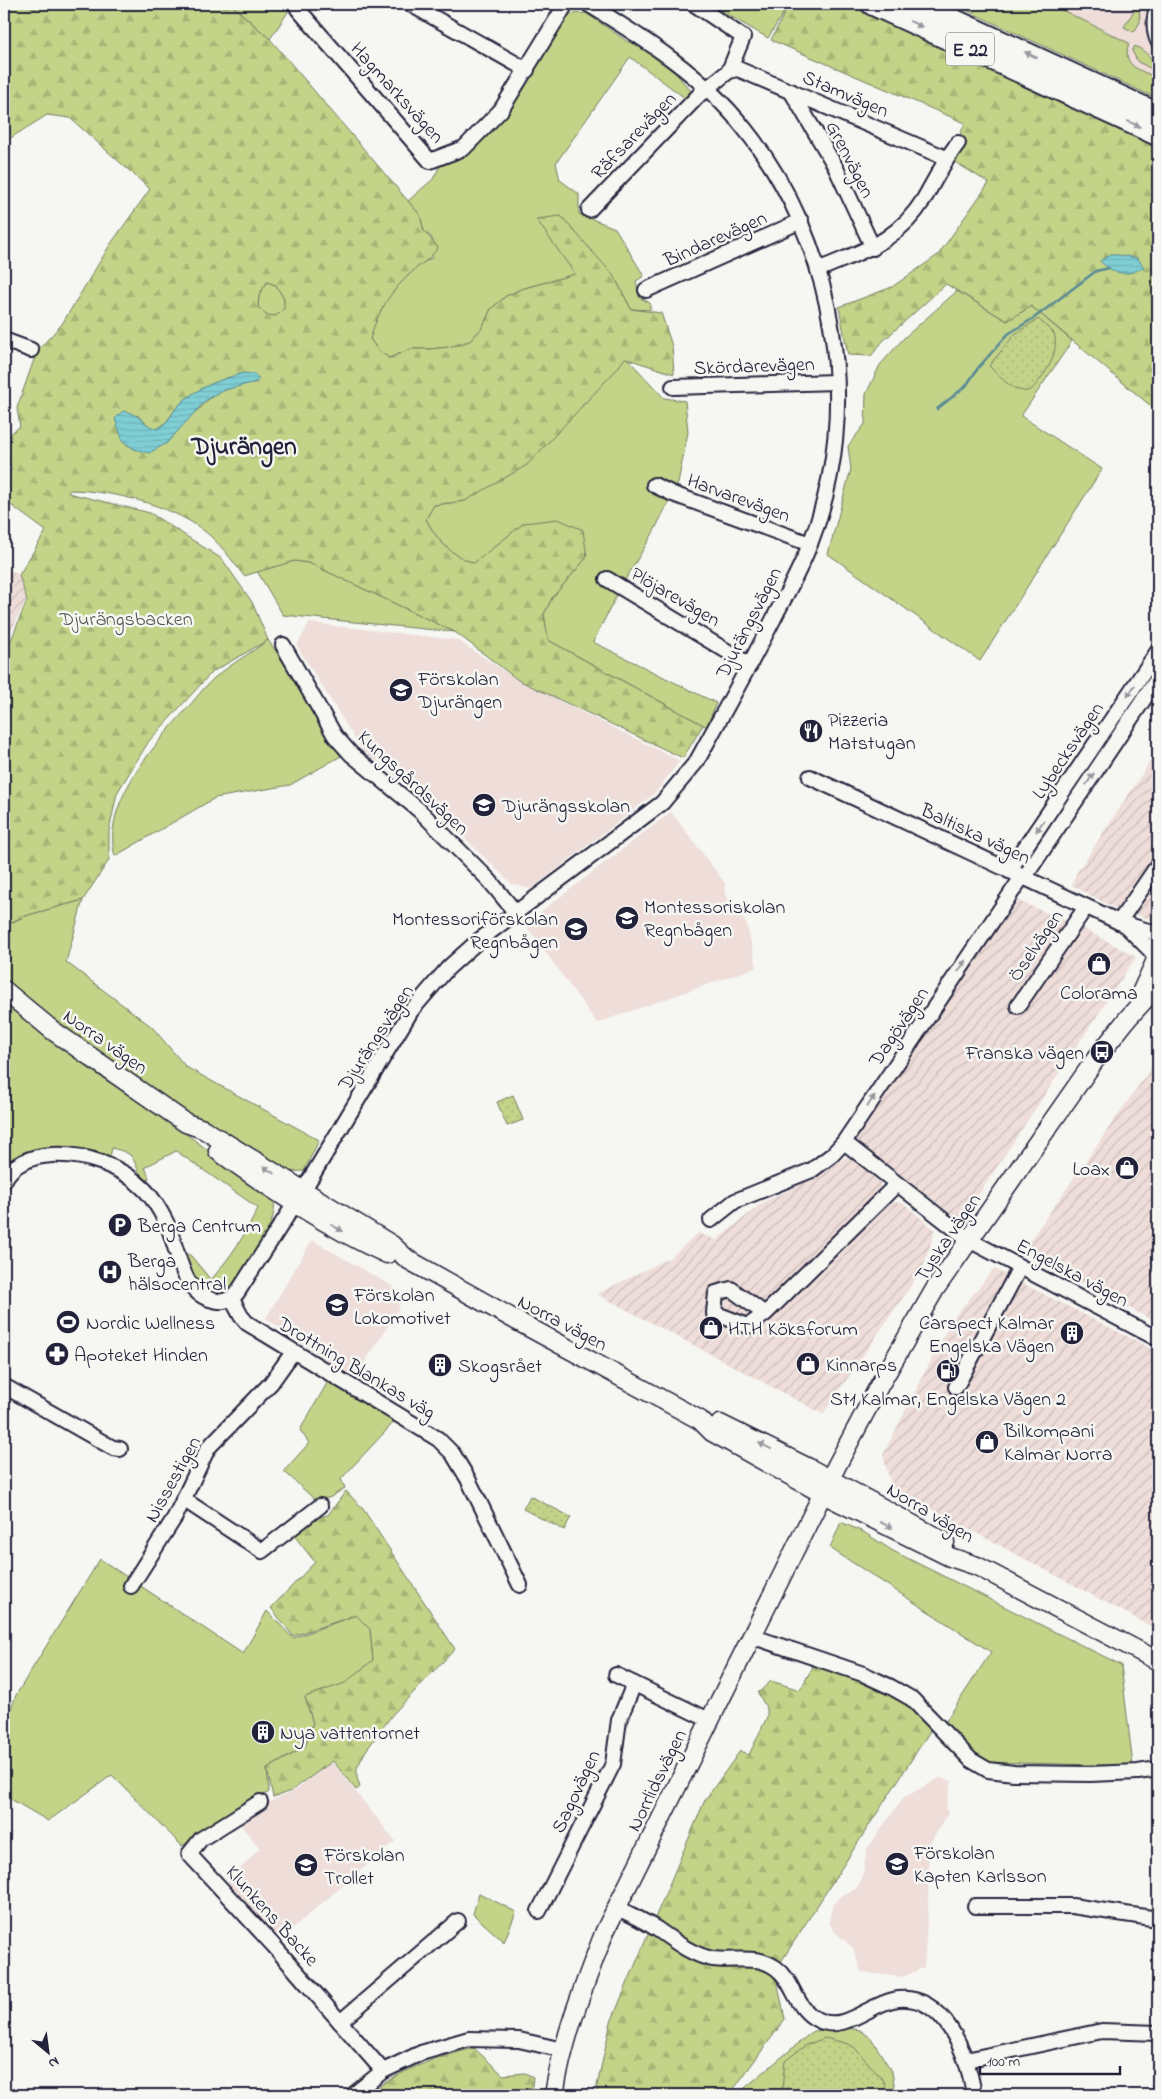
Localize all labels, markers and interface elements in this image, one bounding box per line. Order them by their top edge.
one-way arrow [909,21,923,29]
road number: E 22 [946,33,994,66]
street label: Hagmarksvägen [342,36,450,152]
one-way arrow [1024,51,1038,59]
street label: Stamvägen [797,64,893,128]
street label: Räfsarevägen [585,86,685,188]
street label: Grenvägen [816,116,881,204]
one-way arrow [1127,120,1141,128]
street label: Bindarevägen [659,205,773,277]
street label: Skördarevägen [693,351,815,385]
district label: Djurängen [190,430,297,468]
street label: Harvarevägen [682,467,794,532]
street label: Plöjarevägen [624,561,725,636]
street label: Djurängsvägen [709,562,792,685]
park label: Djurängsbacken [58,606,193,636]
place label: Förskolan Djurängen [417,666,502,719]
school or university icon: Förskolan Djurängen [388,677,414,703]
one-way arrow [1126,685,1136,698]
street label: Lybecksvägen [1026,697,1113,806]
place label: Pizzeria Matstugan [828,707,916,760]
restaurant icon: Pizzeria Matstugan [798,718,824,744]
street label: Kungsgårdsvägen [349,724,475,844]
one-way arrow [1085,773,1095,786]
school or university icon: Djurängsskolan [471,792,497,818]
place label: Djurängsskolan [501,793,630,823]
street label: Baltiska vägen [914,797,1035,874]
one-way arrow [1035,819,1045,833]
place label: Montessoriskolan Regnbågen [644,894,786,947]
street label: Öselvägen [1002,904,1073,989]
school or university icon: Montessoriskolan Regnbågen [614,905,640,931]
place label: Montessoriförskolan Regnbågen [392,906,558,959]
school or university icon: Montessoriförskolan Regnbågen [563,916,589,942]
shop icon: Colorama [1086,951,1112,977]
one-way arrow [957,959,967,973]
street label: Djurängsvägen [331,980,423,1098]
place label: Colorama [1060,980,1138,1009]
street label: Dagövägen [862,982,938,1074]
street label: Norra vägen [56,1003,153,1084]
bus stop icon: Franska vägen [1089,1039,1115,1065]
place label: Franska vägen [964,1040,1084,1070]
one-way arrow [866,1094,876,1108]
shop icon: Loax [1114,1155,1140,1181]
place label: Loax [1072,1156,1110,1185]
one-way arrow [263,1165,276,1175]
street label: Tyska vägen [909,1188,990,1289]
parking icon: Berga Centrum [107,1212,133,1238]
place label: Berga Centrum [137,1213,261,1243]
one-way arrow [330,1224,343,1233]
street label: Engelska vägen [1010,1232,1133,1317]
place label: Berga hälsocentral [127,1248,226,1300]
hospital icon: Berga hälsocentral [97,1259,123,1285]
place label: Förskolan Lokomotivet [353,1282,451,1334]
street label: Norra vägen [511,1288,612,1361]
school or university icon: Förskolan Lokomotivet [324,1292,350,1318]
sports icon: Nordic Wellness [55,1309,81,1335]
place label: Nordic Wellness [86,1310,215,1339]
street label: Drottning Blankas väg [270,1310,440,1429]
place label: Carspect Kalmar Engelska Vägen [919,1310,1055,1363]
shop icon: HTH Köksforum [698,1315,724,1341]
place label: HTH Köksforum [728,1316,858,1345]
building icon: Carspect Kalmar Engelska Vägen [1059,1320,1085,1346]
pharmacy icon: Apoteket Hinden [44,1341,70,1367]
place label: Apoteket Hinden [74,1342,208,1371]
shop icon: Kinnarps [795,1351,821,1377]
building icon: Skogsrået [427,1352,453,1378]
place label: Kinnarps [826,1352,897,1381]
place label: Skogsrået [458,1353,542,1383]
fuel station icon: St1 Kalmar, Engelska Vägen 2 [935,1358,961,1384]
place label: St1 Kalmar, Engelska Vägen 2 [830,1386,1066,1416]
place label: Bilkompani Kalmar Norra [1003,1418,1112,1470]
shop icon: Bilkompani Kalmar Norra [974,1429,1000,1455]
street label: Nissestigen [139,1432,211,1529]
one-way arrow [758,1442,772,1450]
street label: Norra vägen [880,1477,979,1553]
one-way arrow [879,1521,893,1529]
building icon: Nya vattentornet [250,1719,276,1745]
place label: Nya vattentornet [280,1720,420,1749]
street label: Norrlidsvägen [621,1725,696,1837]
street label: Sagovägen [545,1746,610,1839]
place label: Förskolan Kapten Karlsson [913,1840,1047,1892]
place label: Förskolan Trollet [323,1842,405,1894]
school or university icon: Förskolan Kapten Karlsson [884,1851,910,1877]
school or university icon: Förskolan Trollet [293,1852,319,1878]
street label: Klunkens Backe [218,1859,325,1974]
north arrow [22,2026,72,2076]
scale bar [980,2044,1120,2076]
text: N [44,2051,63,2074]
text: 100 m [987,2051,1020,2073]

